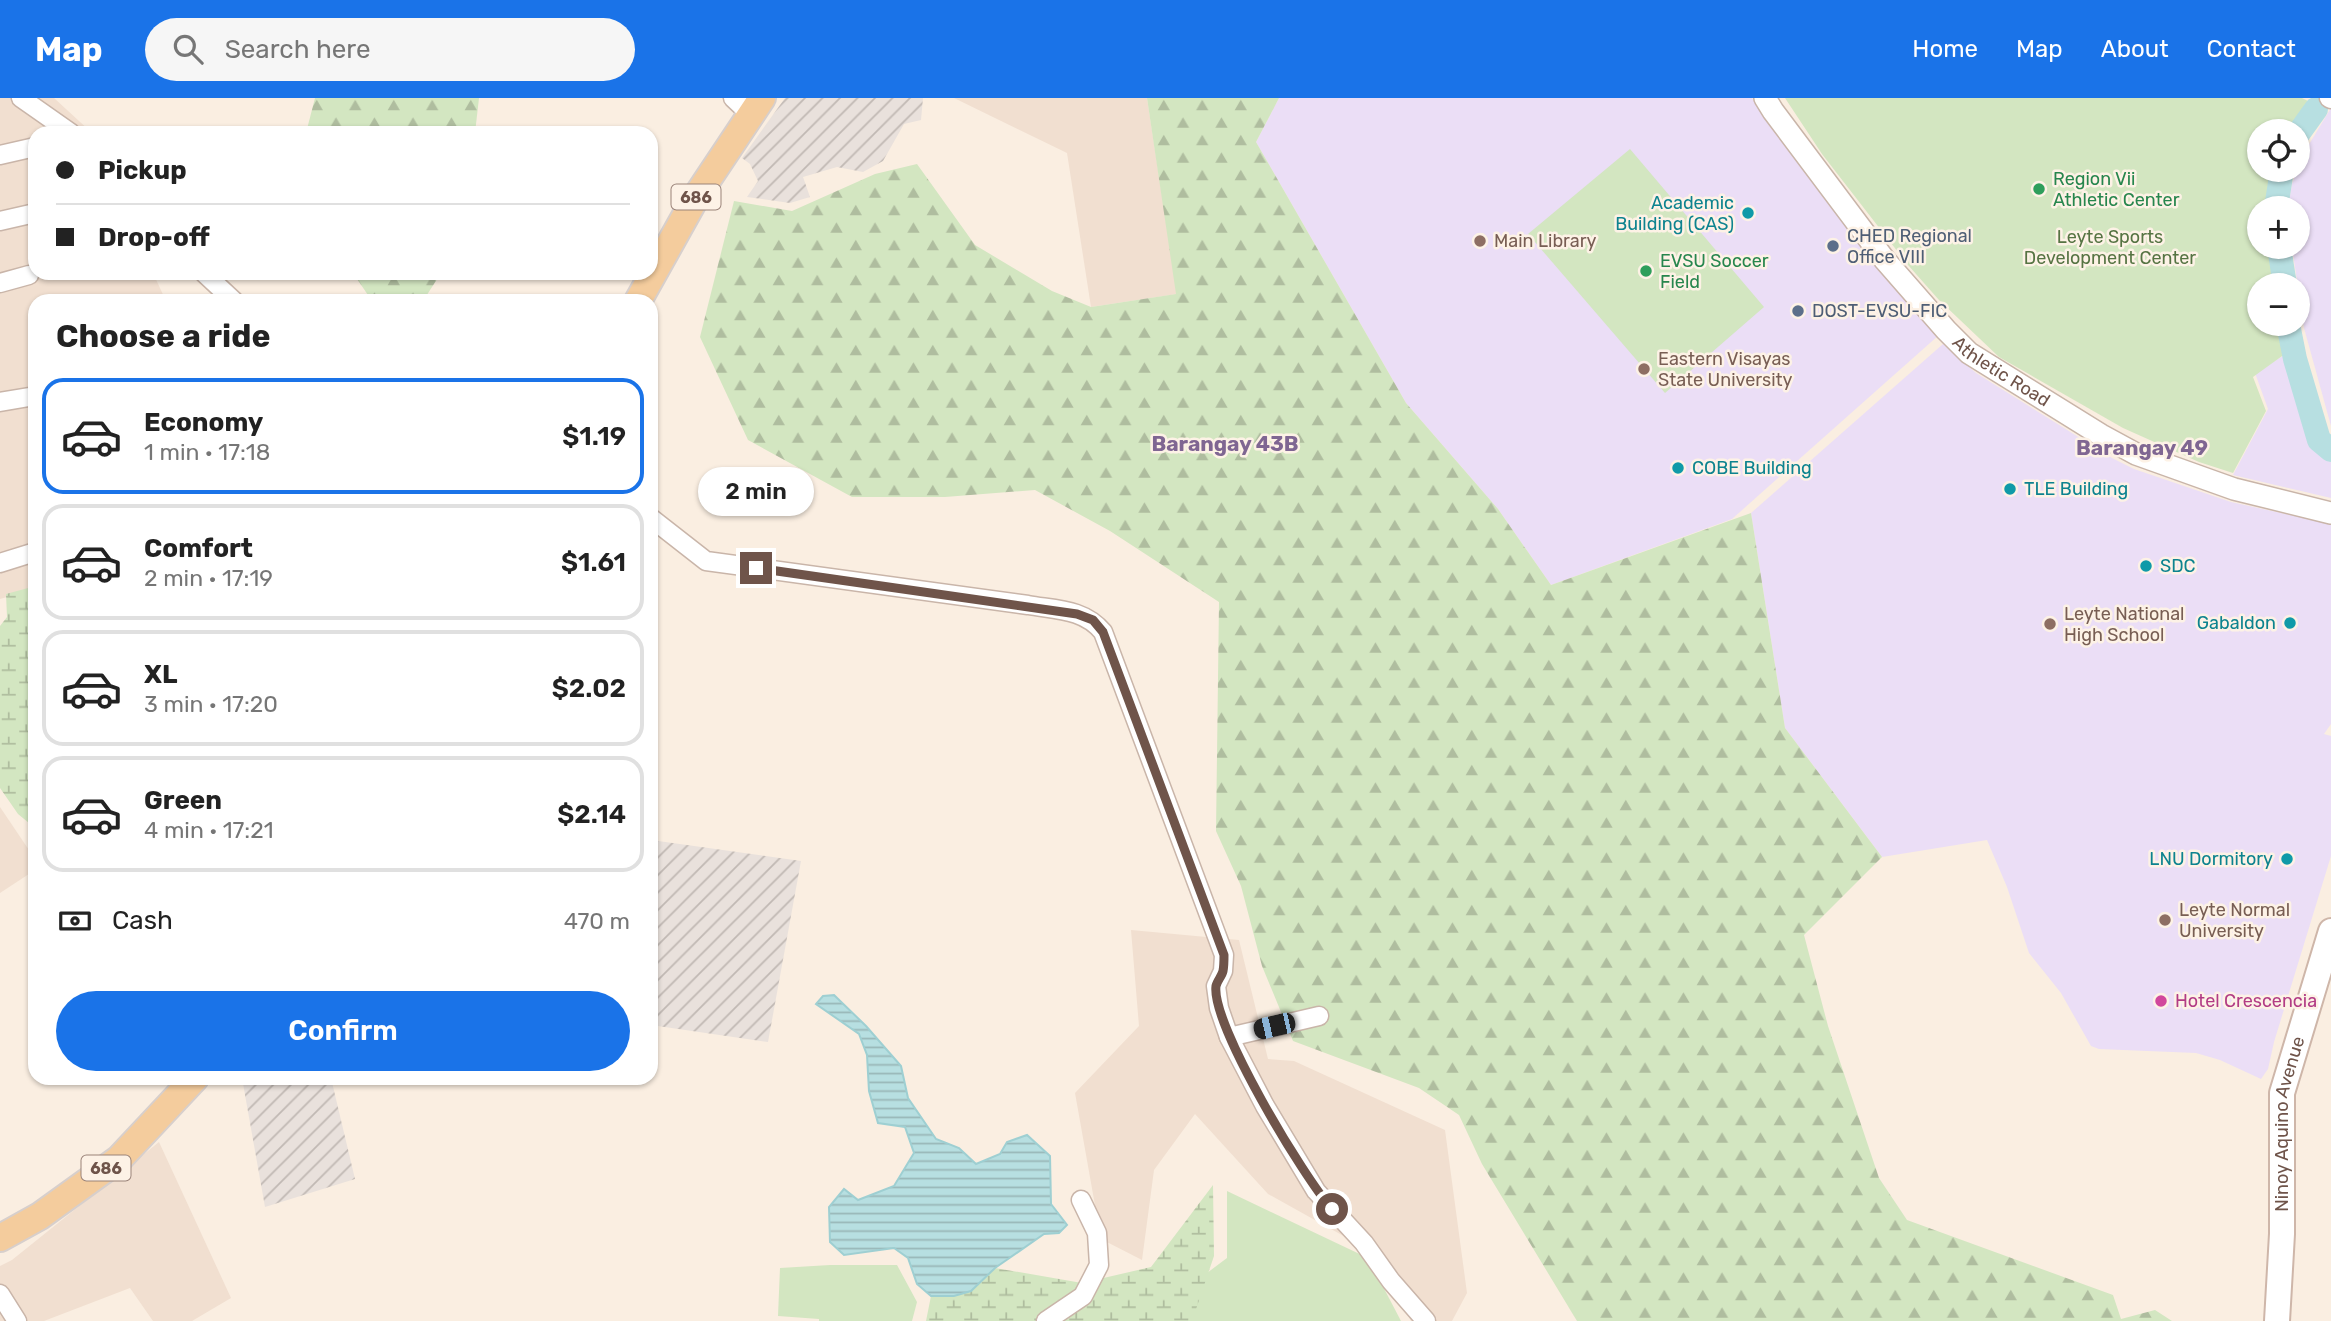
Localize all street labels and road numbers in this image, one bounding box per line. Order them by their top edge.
road number: 686 [672,184,720,209]
street label: Athletic Road [1948,332,2054,412]
street label: Ninoy Aquino Avenue [2270,1034,2309,1212]
road number: 686 [82,1156,130,1180]

